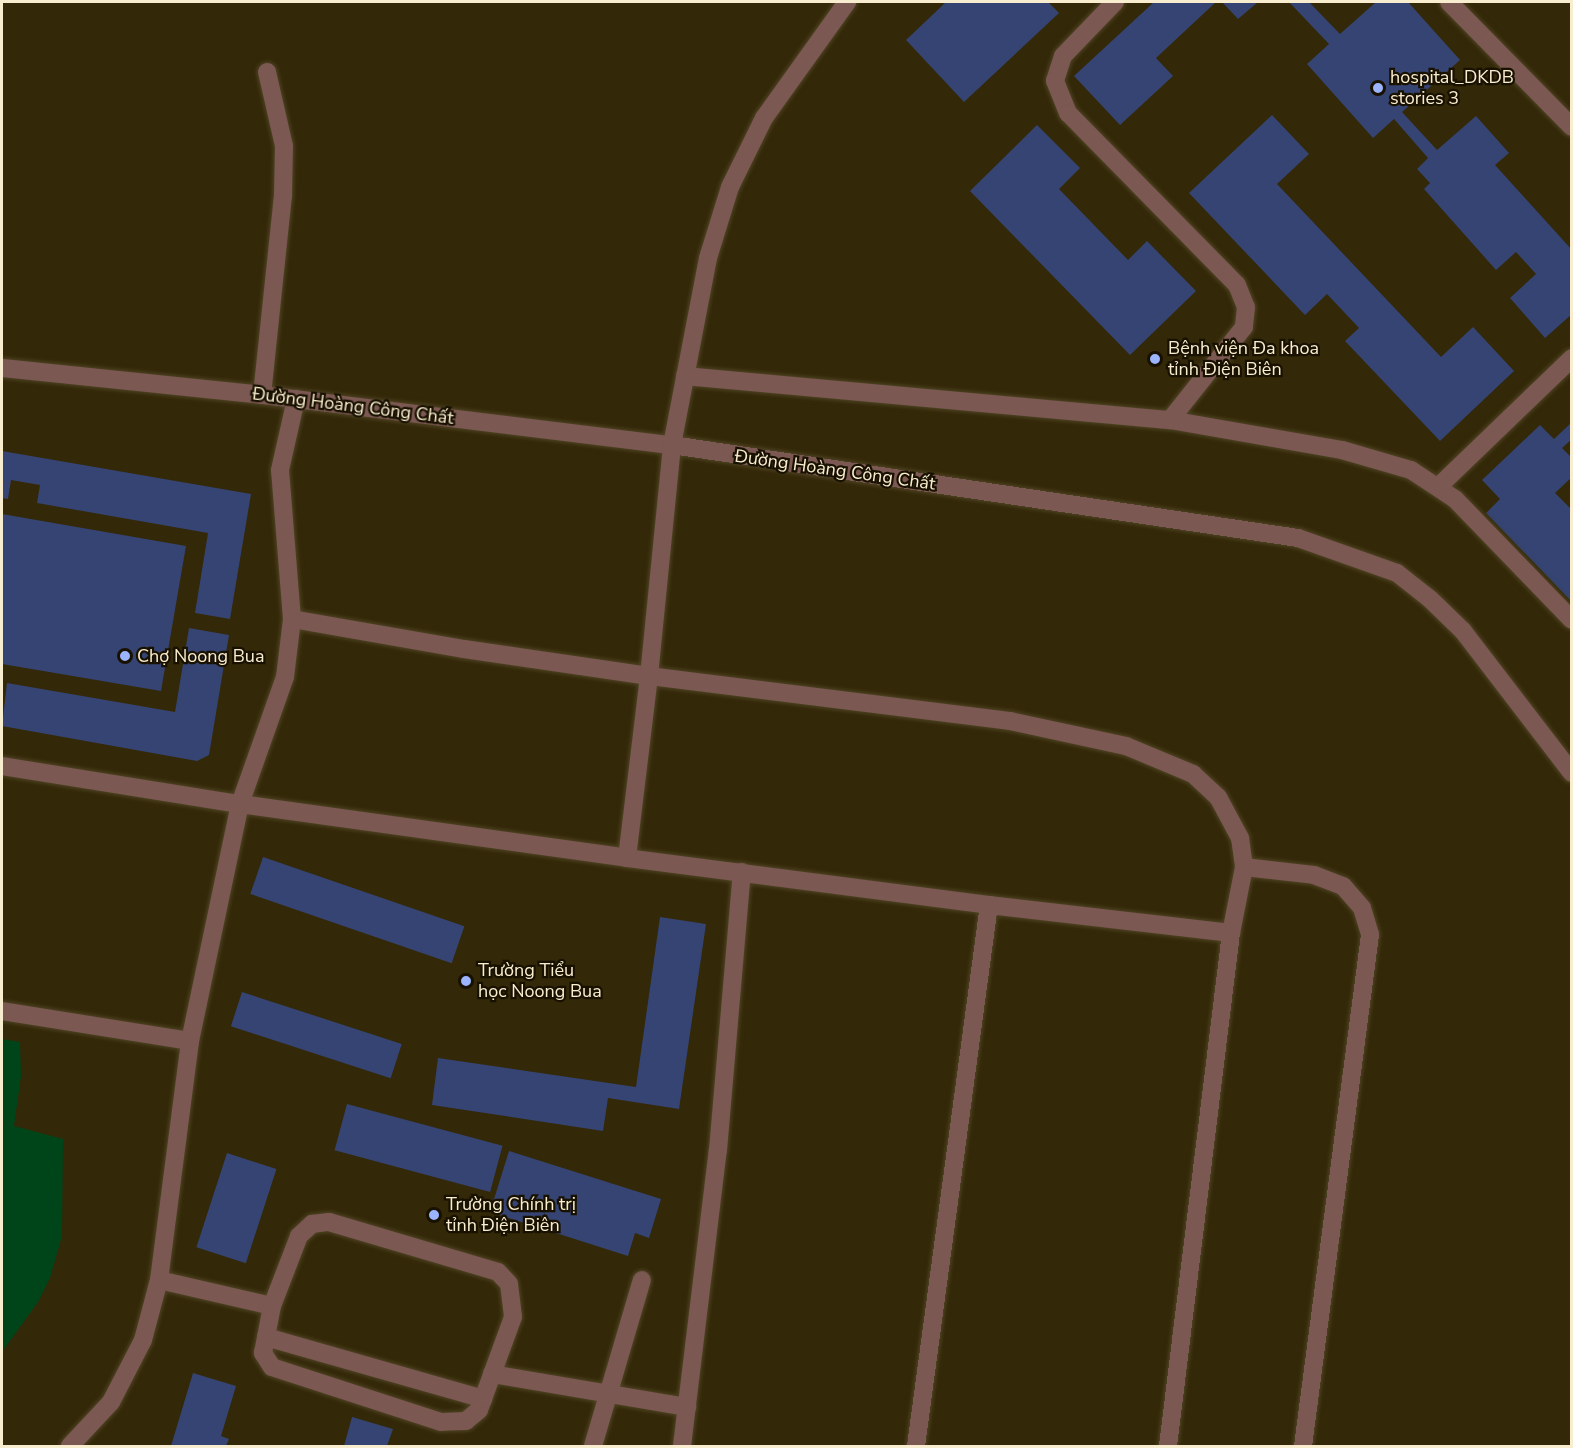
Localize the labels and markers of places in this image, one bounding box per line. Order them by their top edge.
place label: hospital_DKDB stories 3 [1390,67,1514,110]
marker: hospital_DKDB stories 3 [1371,81,1385,95]
place label: Bệnh viện Đa khoa tỉnh Điện Biên [1168,338,1319,380]
marker: Bệnh viện Đa khoa tỉnh Điện Biên [1146,350,1164,368]
place label: Chợ Noong Bua [137,645,265,667]
marker: Chợ Noong Bua [118,649,132,663]
place label: Trường Tiểu học Noong Bua [478,960,602,1002]
marker: Trường Tiểu học Noong Bua [459,974,473,988]
place label: Trường Chính trị tỉnh Điện Biên [446,1194,576,1236]
marker: Trường Chính trị tỉnh Điện Biên [427,1208,441,1222]

